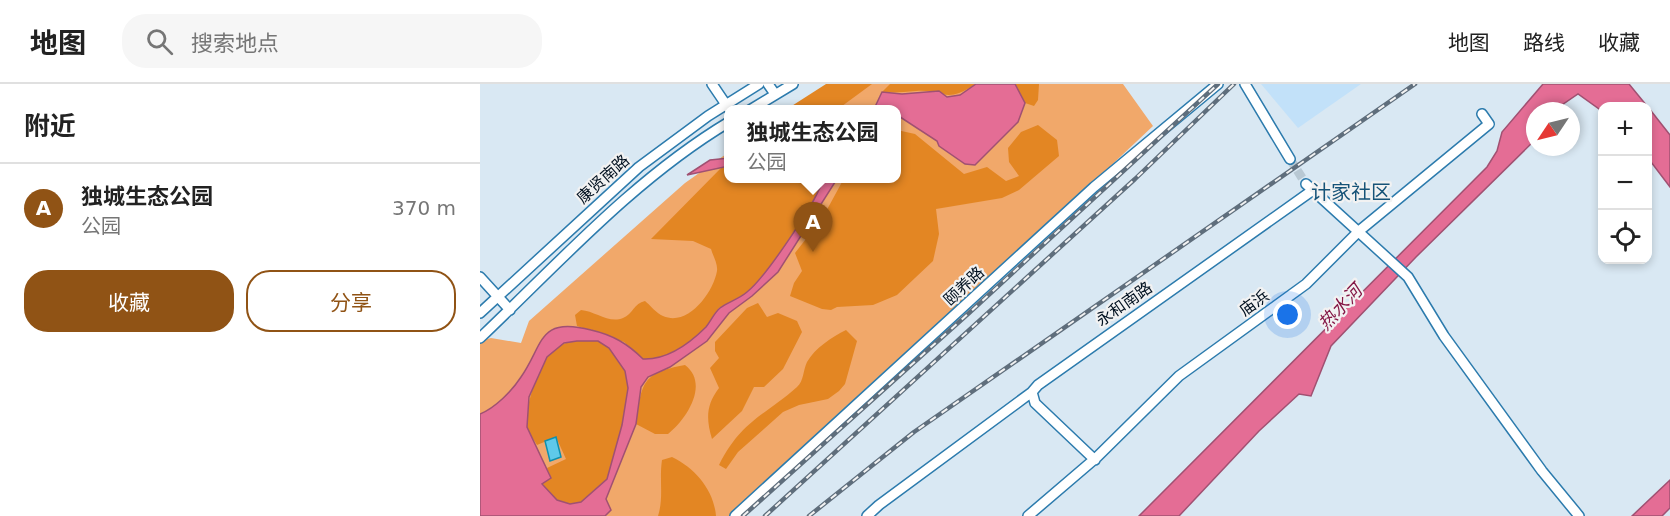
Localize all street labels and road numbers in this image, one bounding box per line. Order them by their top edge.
street label: 康贤南路 [573,151,633,207]
street label: 颐养路 [940,263,988,309]
street label: 永和南路 [1092,278,1156,330]
street label: 庙浜 [1235,286,1273,320]

